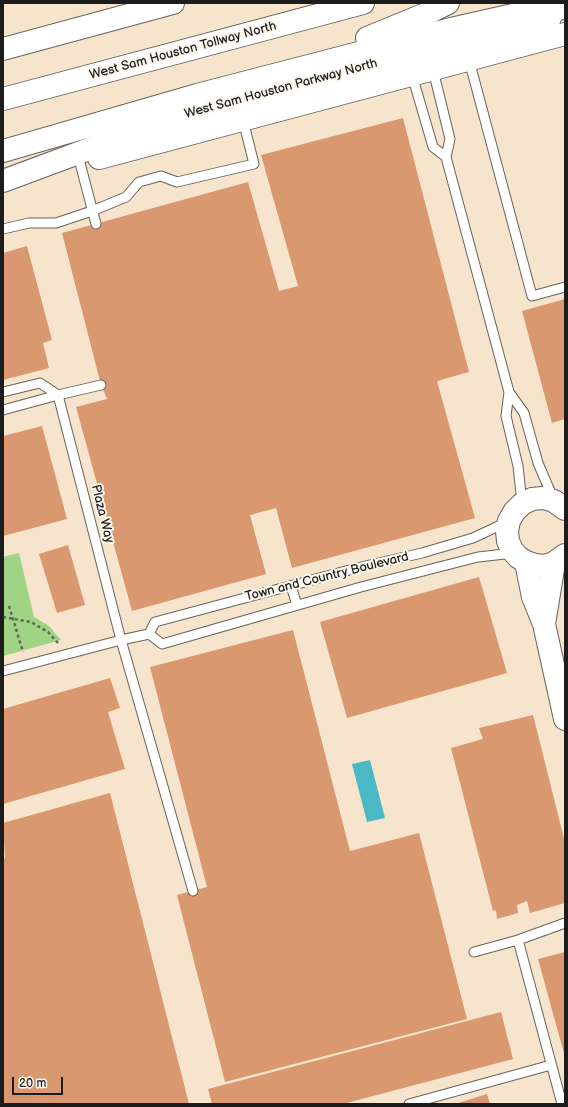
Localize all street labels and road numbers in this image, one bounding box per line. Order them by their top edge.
street label: West Sam Houston Tollway North [88,19,278,83]
street label: West Sam Houston Parkway North [183,56,379,122]
street label: Plaza Way [87,483,117,545]
street label: Town and Country Boulevard [244,549,410,605]

